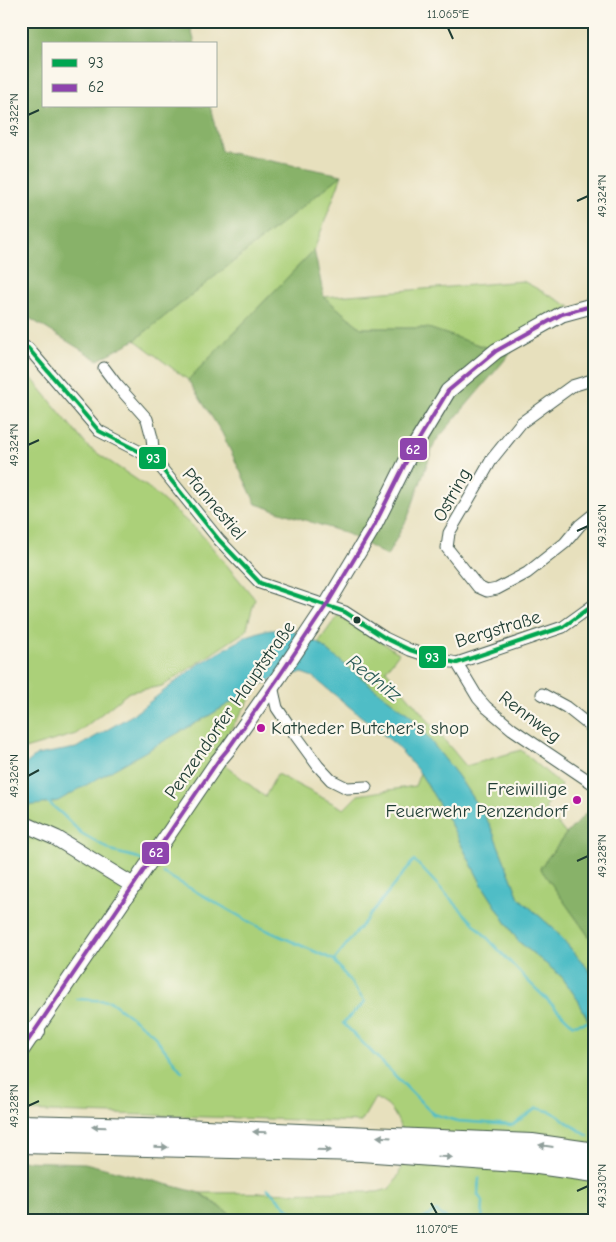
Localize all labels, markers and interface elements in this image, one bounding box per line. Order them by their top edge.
text: 11.065°E [427,7,469,21]
legend [42,42,218,108]
text: 93 [88,54,104,72]
text: 62 [88,78,104,96]
text: 49.322°N [7,93,21,137]
text: 49.324°N [595,175,609,217]
text: 49.324°N [7,424,21,466]
line badge: 62 [399,437,428,461]
text: 62 [406,441,420,458]
line badge: 93 [138,446,167,470]
text: 93 [146,450,160,467]
street label: Pfannestiel [178,463,250,545]
street label: Ostring [428,464,476,526]
text: 49.326°N [595,504,609,548]
street label: Bergstraße [453,606,543,652]
unlabelled marker [352,615,362,625]
street label: Penzendorfer Hauptstraße [160,617,300,803]
line badge: 93 [418,645,447,669]
text: 93 [425,649,439,666]
water label: Rednitz [342,650,406,707]
street label: Rennweg [495,686,565,748]
place label: Katheder Butcher's shop [271,717,469,739]
marker: Katheder Butcher's shop [255,722,267,734]
text: 49.326°N [7,754,21,798]
place label: Freiwillige Feuerwehr Penzendorf [386,778,569,822]
marker: Freiwillige Feuerwehr Penzendorf [571,794,583,806]
text: 49.328°N [595,834,609,878]
line badge: 62 [141,841,170,865]
text: 62 [149,844,163,861]
text: 49.328°N [7,1084,21,1128]
one-way arrow [91,1122,107,1130]
one-way arrow [252,1127,268,1135]
one-way arrow [376,1132,392,1140]
one-way arrow [538,1142,554,1150]
one-way arrow [153,1143,169,1151]
one-way arrow [316,1147,332,1155]
one-way arrow [437,1154,453,1162]
text: 49.330°N [595,1164,609,1208]
text: 11.070°E [416,1222,458,1236]

